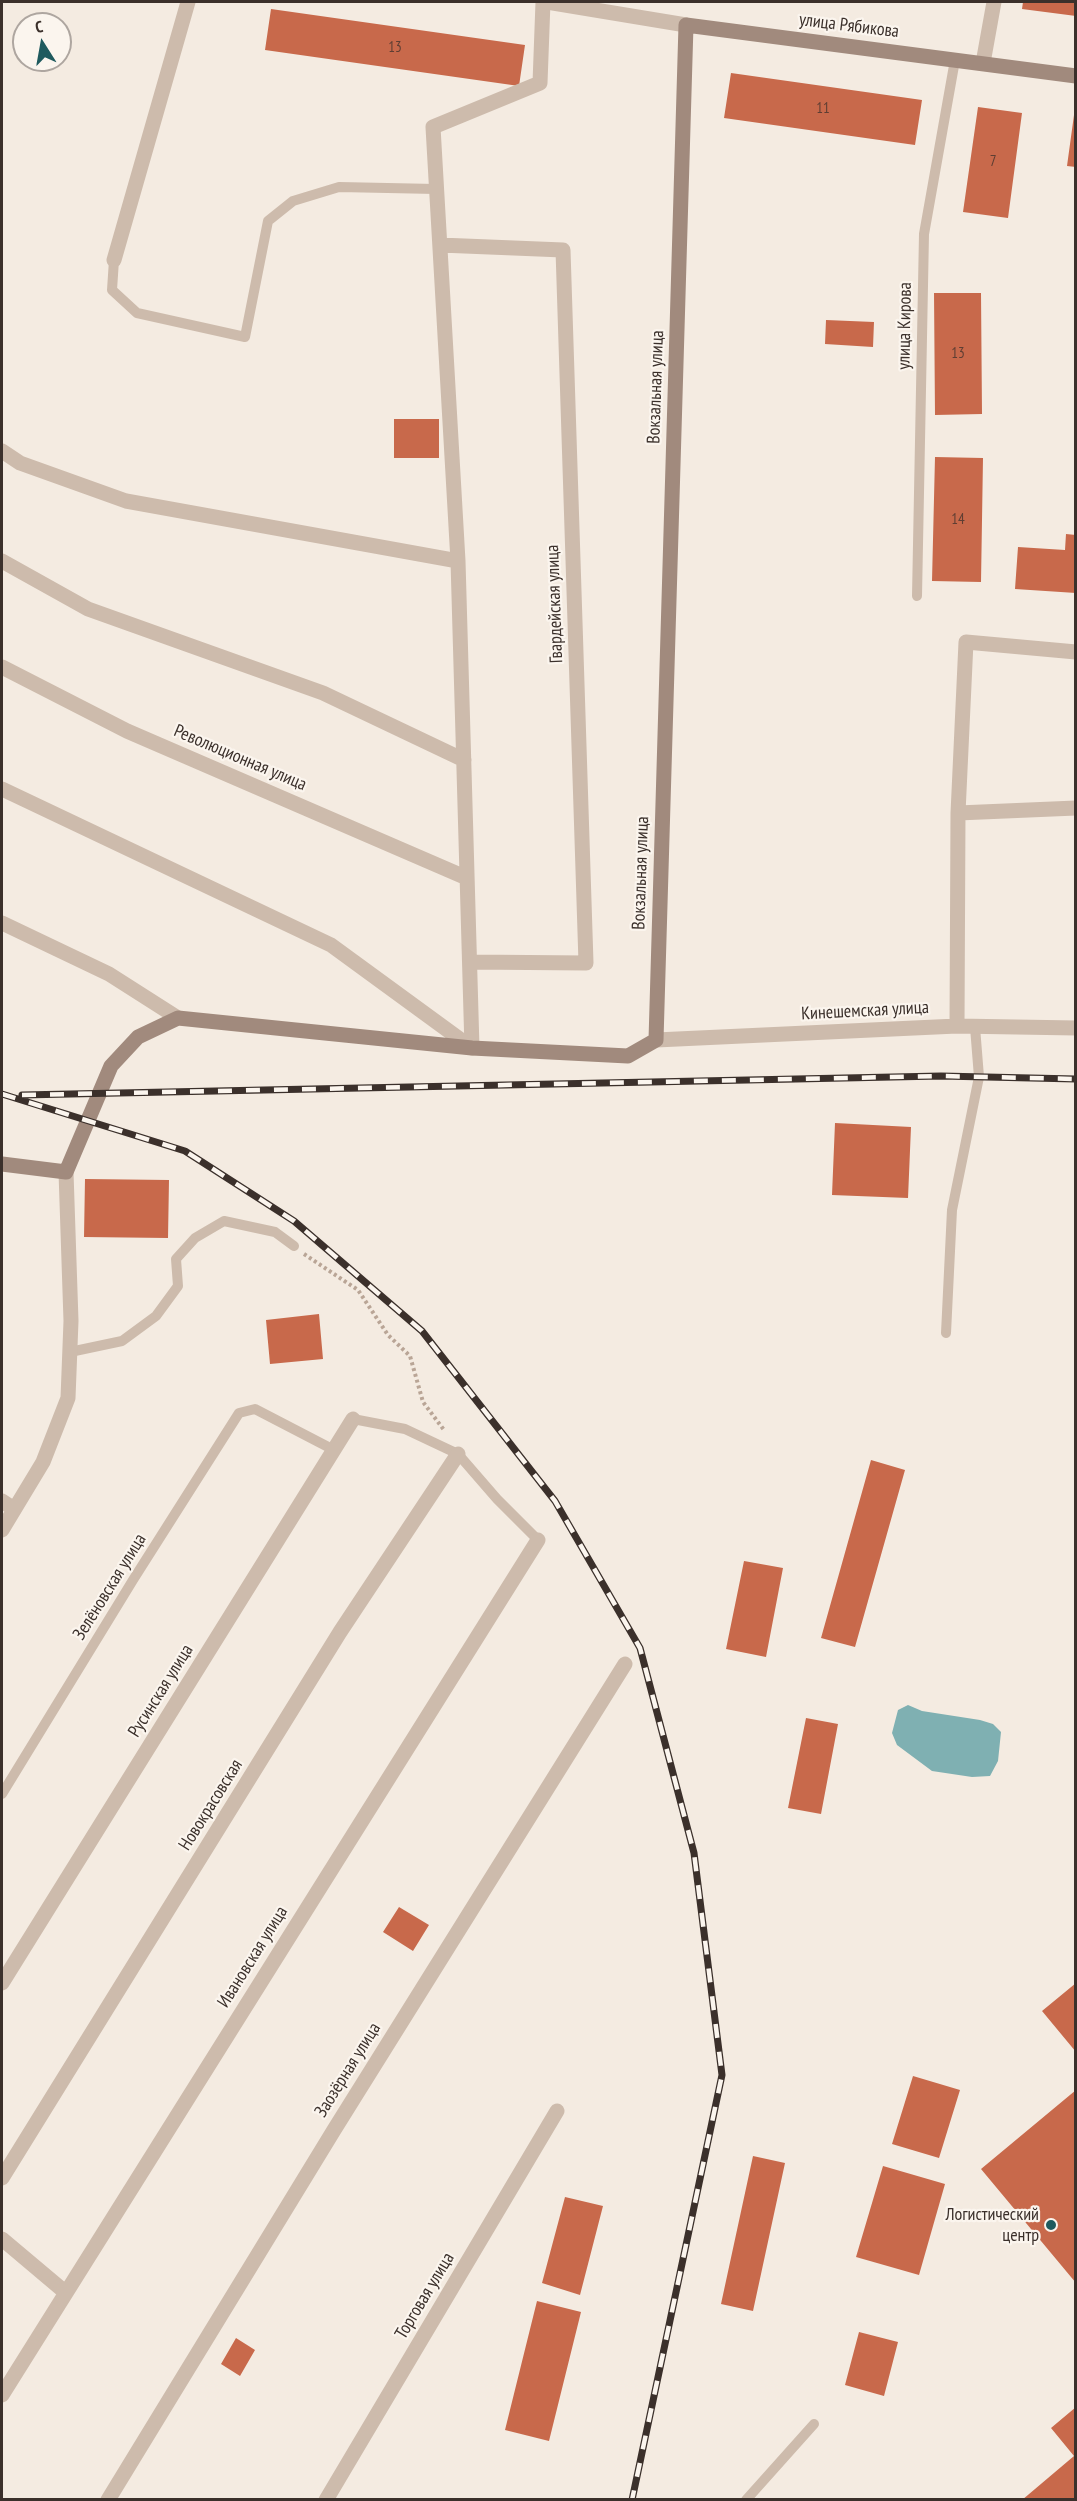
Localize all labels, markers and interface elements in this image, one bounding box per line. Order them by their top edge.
street label: улица Рябикова [798,9,900,43]
north arrow [12,12,72,72]
text: С [33,16,44,37]
house number: 13 [388,39,402,57]
house number: 11 [816,100,830,118]
house number: 7 [990,153,996,171]
street label: улица Кирова [893,282,917,370]
street label: Вокзальная улица [643,330,669,444]
house number: 13 [951,345,965,363]
house number: 14 [951,511,965,529]
street label: Гвардейская улица [542,544,568,664]
street label: Революционная улица [170,720,310,796]
street label: Вокзальная улица [628,816,654,930]
street label: Кинешемская улица [801,997,929,1025]
street label: Зелёновская улица [69,1530,151,1644]
street label: Русинская улица [124,1641,198,1741]
street label: Новокрасовская [175,1756,247,1854]
street label: Ивановская улица [213,1902,293,2012]
street label: Заозёрная улица [310,2019,386,2121]
place label: Логистический центр [945,2204,1039,2246]
marker: Логистический центр [1044,2218,1058,2232]
street label: Торговая улица [391,2249,459,2343]

